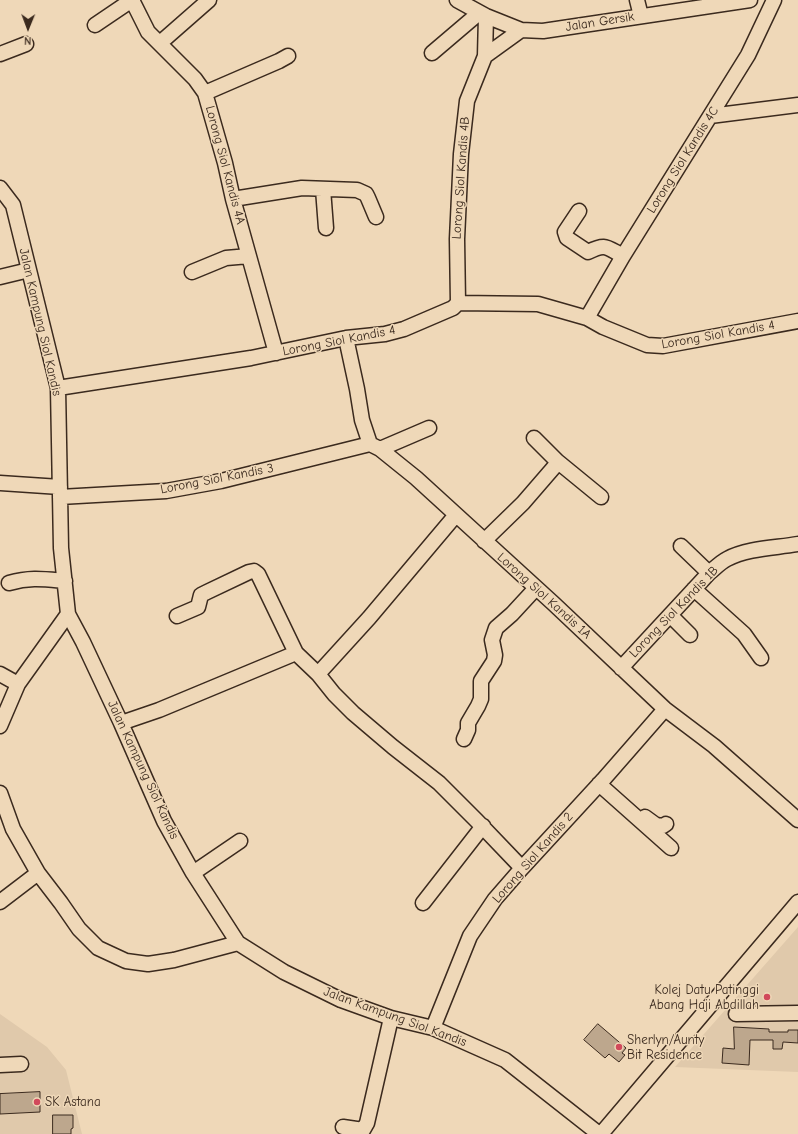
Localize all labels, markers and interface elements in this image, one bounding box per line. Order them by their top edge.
north arrow [8,8,48,48]
street label: Jalan Gersik [565,9,635,35]
text: N [24,34,31,47]
street label: Lorong Siol Kandis 4A [202,104,248,226]
street label: Lorong Siol Kandis 4C [644,104,722,216]
street label: Lorong Siol Kandis 4B [449,116,473,240]
street label: Jalan Kampung Siol Kandis [15,247,65,397]
street label: Lorong Siol Kandis 4 [660,317,776,353]
street label: Lorong Siol Kandis 4 [281,322,397,360]
street label: Lorong Siol Kandis 3 [159,460,275,498]
street label: Lorong Siol Kandis 1A [494,550,594,642]
street label: Lorong Siol Kandis 1B [626,563,722,661]
street label: Jalan Kampung Siol Kandis [104,698,182,842]
street label: Lorong Siol Kandis 2 [489,809,577,907]
place label: Kolej Datu Patinggi Abang Haji Abdillah [649,982,759,1013]
street label: Jalan Kampung Siol Kandis [321,984,469,1050]
marker: Kolej Datu Patinggi Abang Haji Abdillah [762,992,772,1002]
place label: Sherlyn/Aunty Bit Residence [627,1032,704,1063]
marker: Sherlyn/Aunty Bit Residence [614,1042,624,1052]
place label: SK Astana [45,1094,101,1110]
marker: SK Astana [32,1097,42,1107]

